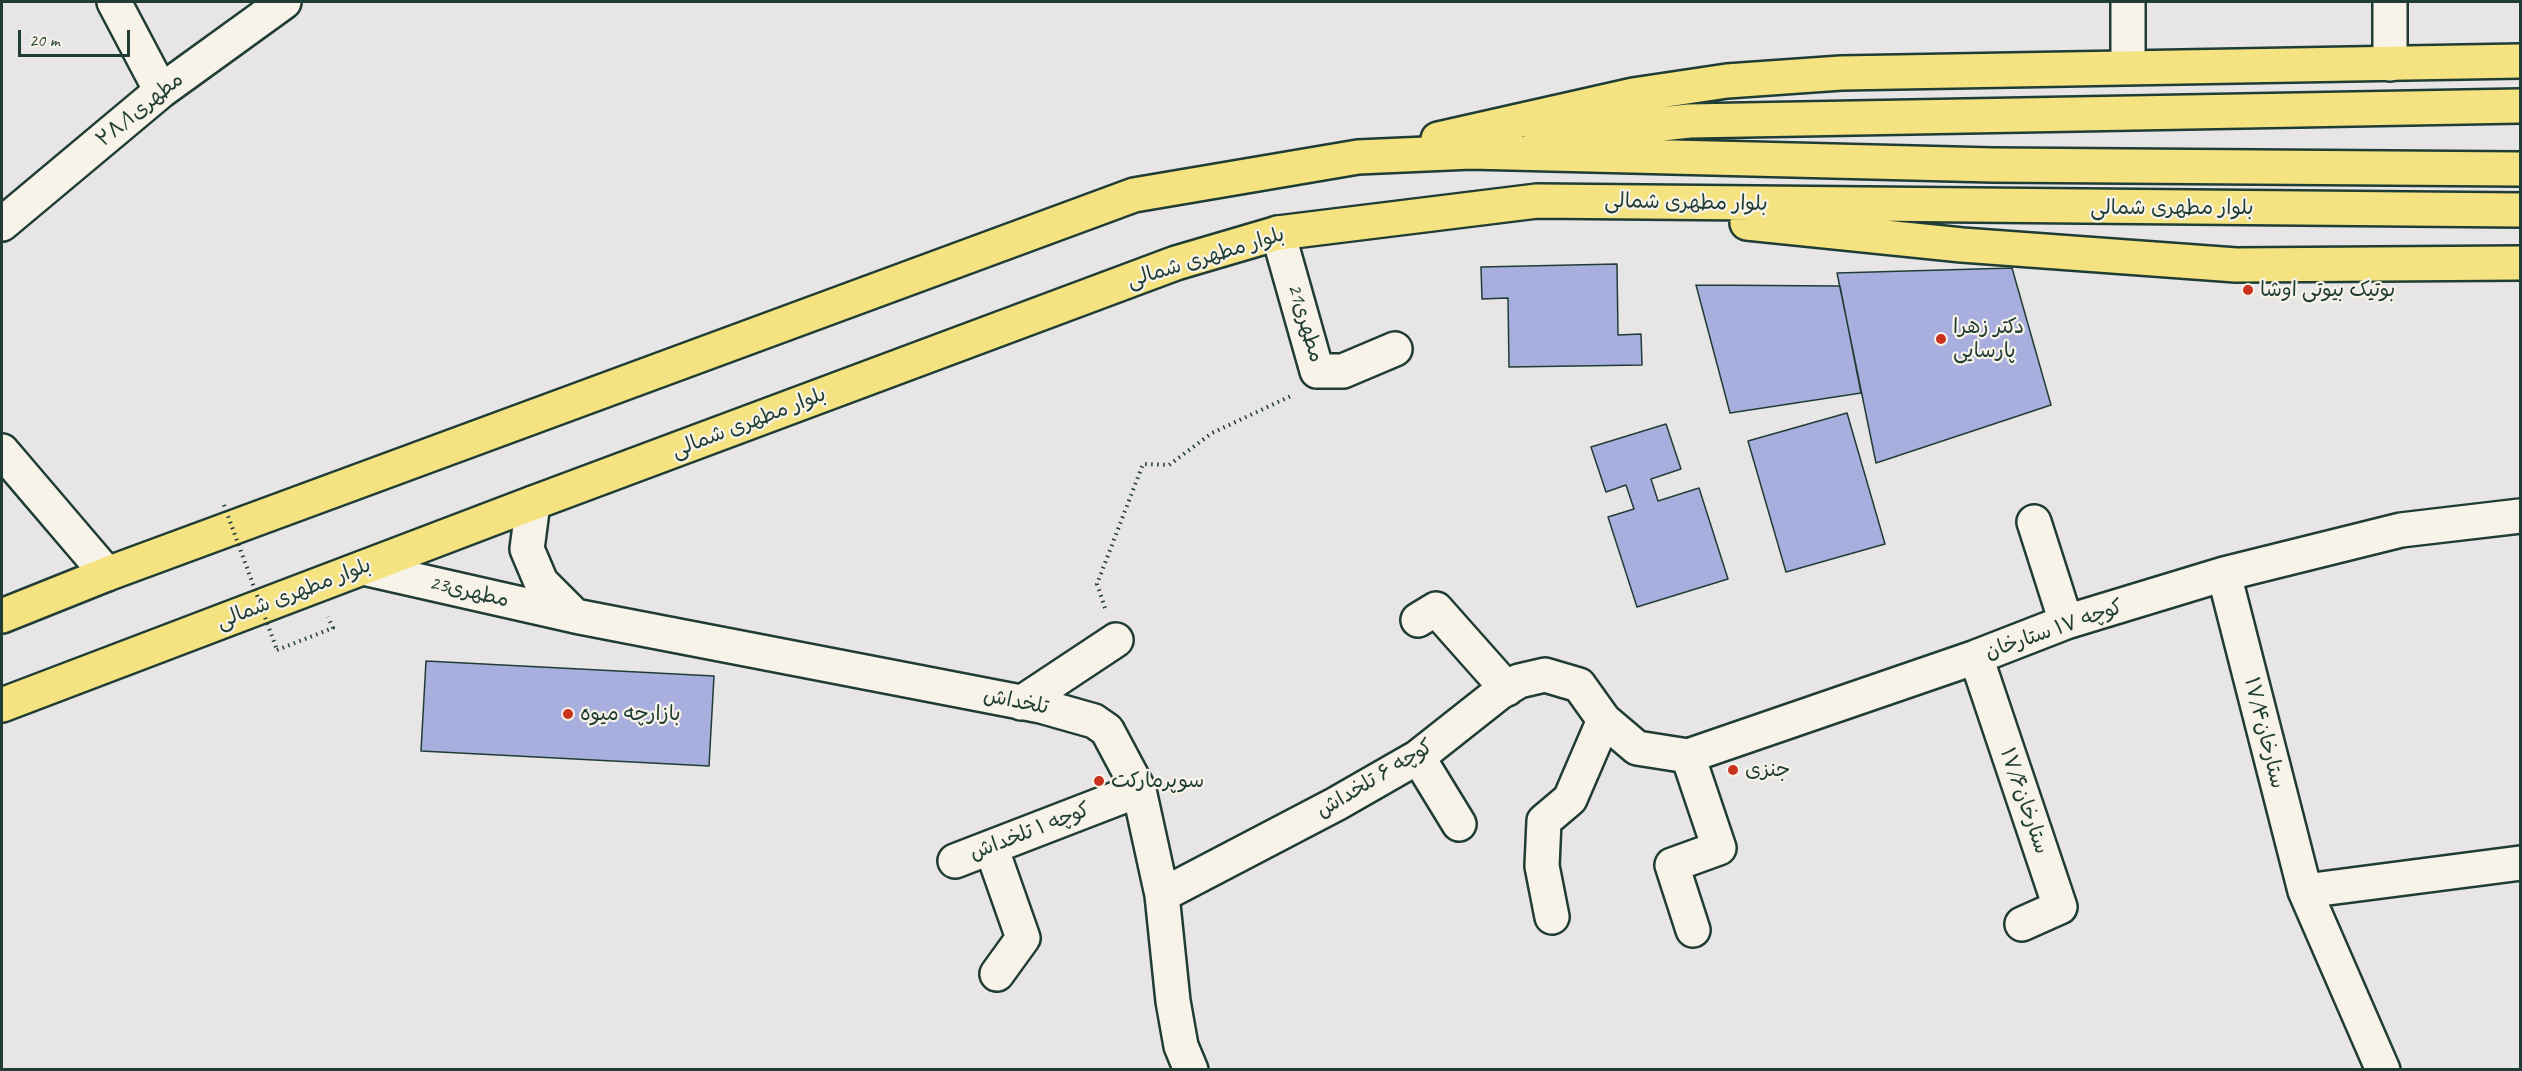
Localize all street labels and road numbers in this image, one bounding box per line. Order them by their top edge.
street label: مطهری۲۸/۱ [91,67,189,153]
street label: بلوار مطهرى شمالى [1604,189,1768,217]
street label: بلوار مطهرى شمالى [2090,195,2254,221]
street label: بلوار مطهرى شمالى [1124,222,1288,294]
street label: 21مطهرى [1281,281,1329,365]
street label: بلوار مطهرى شمالى [668,382,830,464]
street label: بلوار مطهرى شمالى [213,553,375,635]
street label: 23مطهرى [427,571,511,613]
street label: کوچه ۱۷ ستارخان [1982,595,2126,665]
street label: ستارخان۱۷/۴ [2238,675,2290,791]
street label: تلخداش [981,683,1051,721]
street label: کوچه ۶ تلخداش [1312,734,1438,824]
street label: ستارخان۱۷/۶ [1994,745,2054,857]
street label: کوچه ۱ تلخداش [966,798,1094,866]

